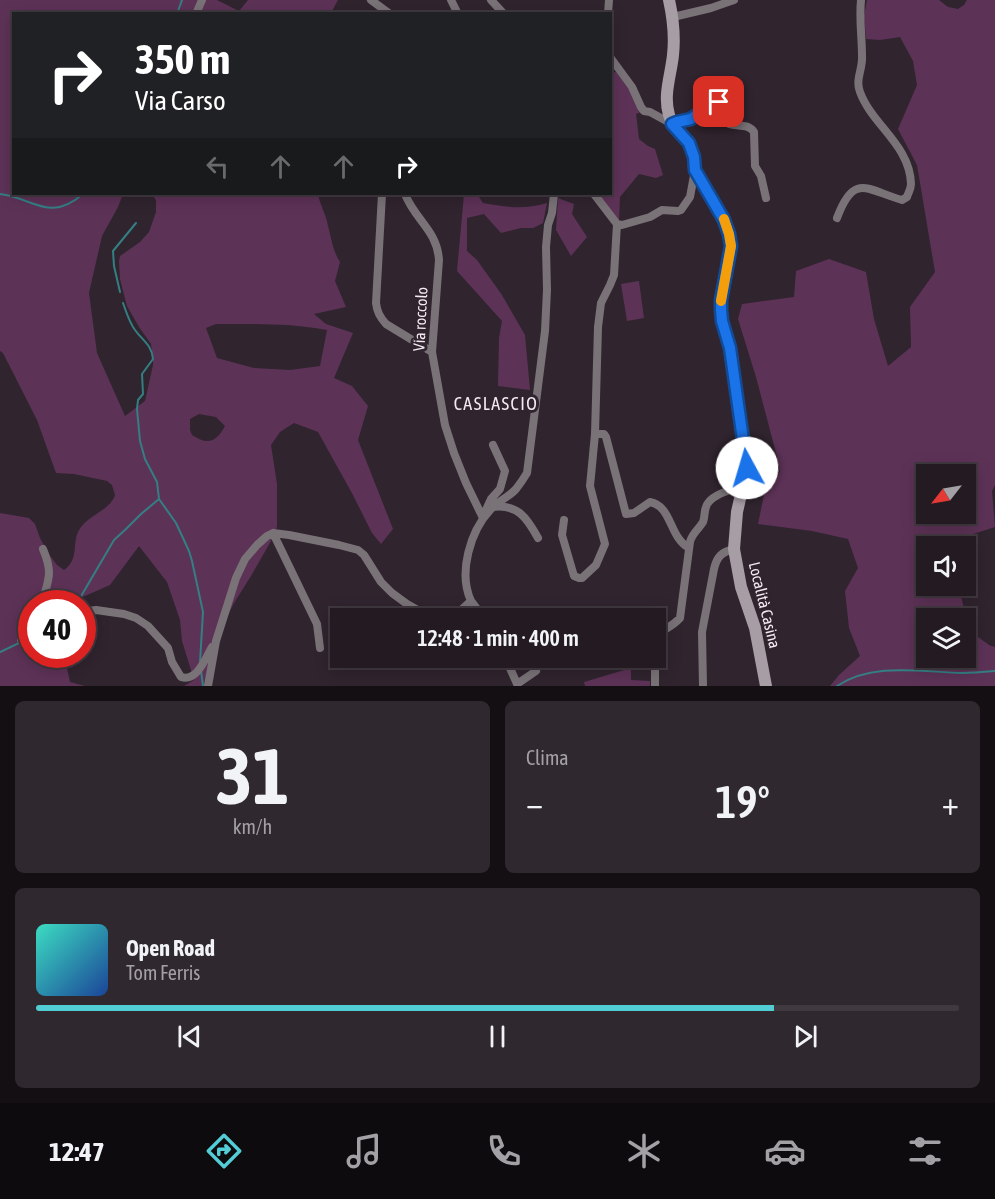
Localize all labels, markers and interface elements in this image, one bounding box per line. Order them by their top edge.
text: 350 m [135,35,230,83]
icon: right [36,36,114,114]
pin [693,76,744,127]
text: Via Carso [135,85,226,116]
icon: arrive [702,85,735,118]
icon: left [201,150,234,183]
icon: ahead [264,150,297,183]
icon: ahead [327,150,360,183]
icon: right [390,150,423,183]
street label: Via roccolo [409,286,431,352]
district label: CASLASCIO [454,393,538,414]
position arrow [715,436,779,500]
north arrow [916,464,976,524]
map controls [916,464,976,668]
button: sound [916,536,976,596]
street label: Località Casina [746,560,784,650]
speed limit sign: 40 [18,590,96,668]
button: layers [916,608,976,668]
text: 12:48 · 1 min · 400 m [417,625,579,651]
text: 31 [216,731,289,821]
text: Clima [526,746,569,769]
text: 19° [715,776,770,828]
text: − [526,784,543,822]
text: + [942,784,959,822]
text: km/h [233,815,272,838]
text: Open Road [126,935,215,961]
text: Tom Ferris [126,961,200,984]
icon: previous [173,1020,206,1053]
icon: pause [481,1020,514,1053]
icon: next [789,1020,822,1053]
icon: directions [203,1130,245,1172]
icon: music [343,1130,385,1172]
icon: phone [483,1130,525,1172]
icon: climate [623,1130,665,1172]
icon: car [764,1130,806,1172]
icon: filters [904,1130,946,1172]
text: 12:47 [49,1136,105,1167]

